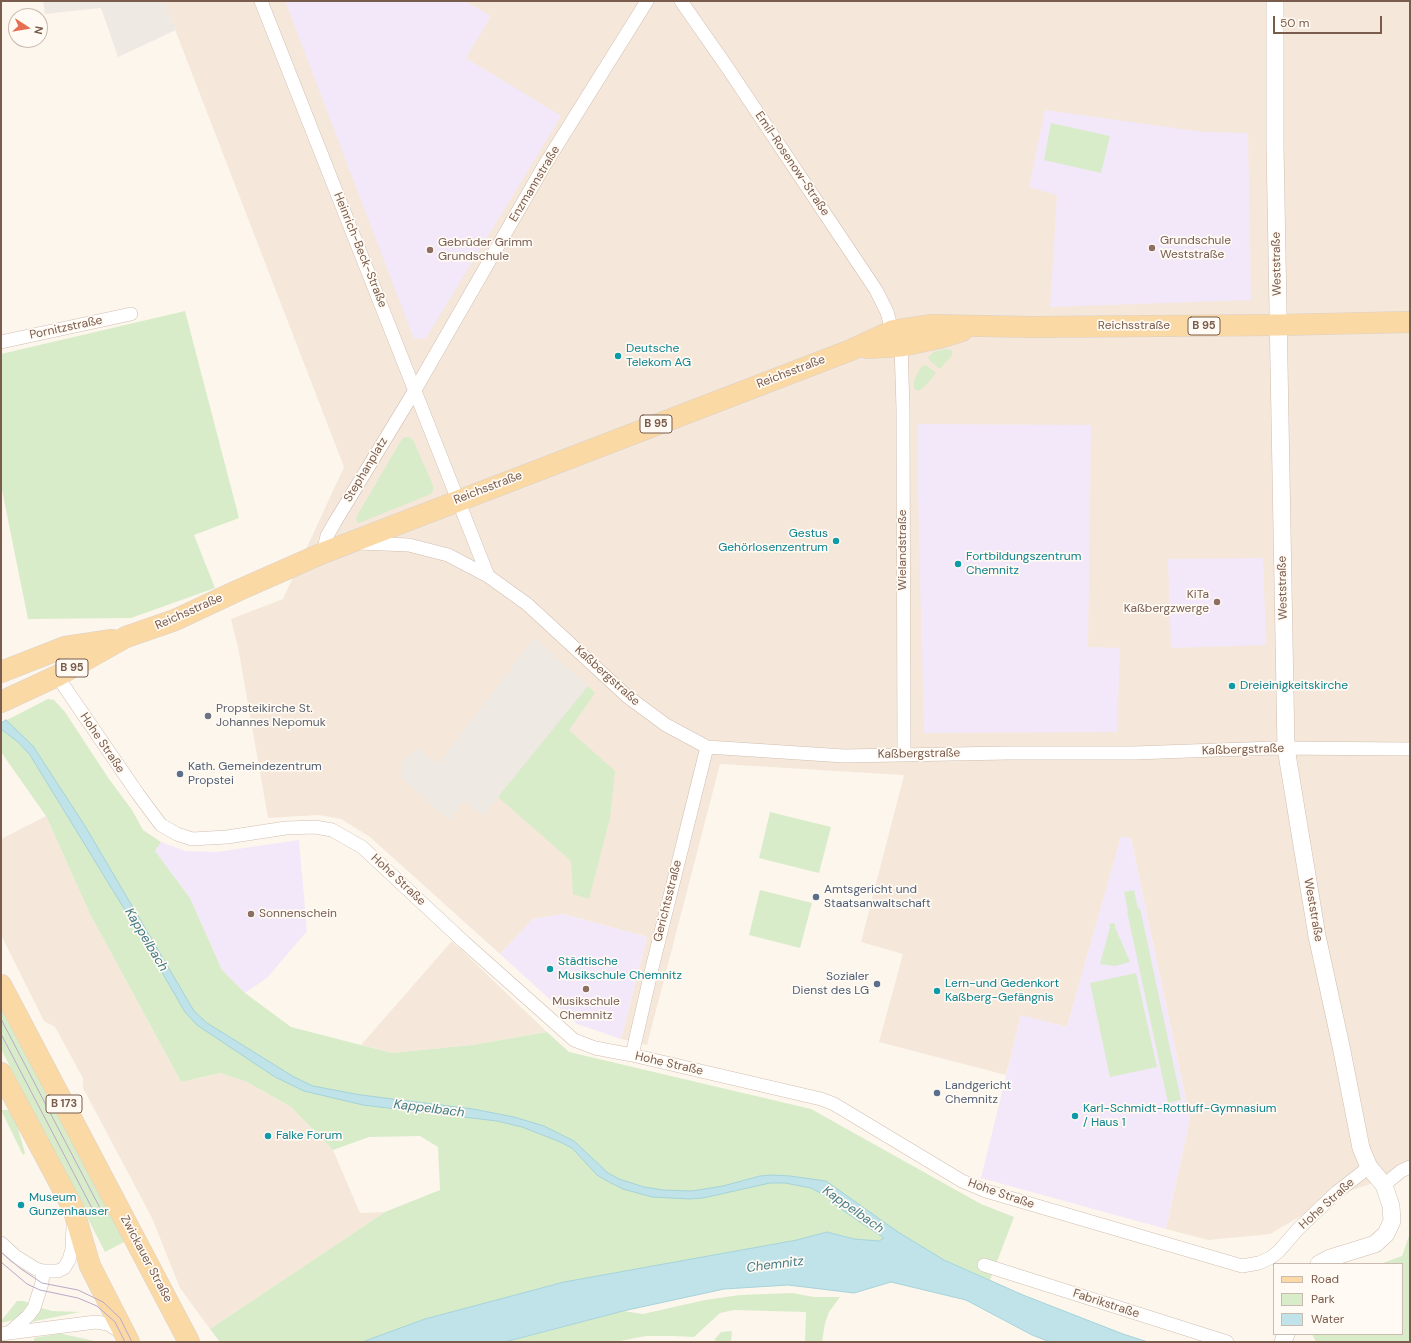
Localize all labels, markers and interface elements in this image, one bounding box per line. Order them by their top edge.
north arrow [8,8,48,48]
scale bar [1275,8,1384,34]
text: 50 m [1280,15,1309,31]
text: N [31,25,46,36]
street label: Emil-Rosenow-Straße [752,109,832,219]
street label: Enzmannstraße [507,143,563,225]
street label: Heinrich-Beck-Straße [330,190,390,310]
street label: Weststraße [1269,232,1285,296]
place label: Grundschule Weststraße [1160,234,1231,262]
place label: Gebrüder Grimm Grundschule [438,236,533,264]
marker: Grundschule Weststraße [1147,243,1157,253]
marker: Gebrüder Grimm Grundschule [425,245,435,255]
street label: Pornitzstraße [28,313,104,343]
road number: B 95 [1188,317,1220,335]
street label: Reichsstraße [1098,319,1170,333]
place label: Deutsche Telekom AG [626,342,691,370]
marker: Deutsche Telekom AG [613,351,623,361]
street label: Reichsstraße [755,352,827,392]
road number: B 95 [640,415,672,433]
street label: Stephanplatz [341,435,391,505]
street label: Reichsstraße [452,468,524,508]
street label: Wielandstraße [896,510,910,590]
place label: Gestus Gehörlosenzentrum [718,527,828,555]
marker: Gestus Gehörlosenzentrum [831,536,841,546]
place label: Fortbildungszentrum Chemnitz [966,550,1081,578]
street label: Weststraße [1275,556,1291,620]
marker: Fortbildungszentrum Chemnitz [953,559,963,569]
place label: KiTa Kaßbergzwerge [1124,588,1209,616]
street label: Reichsstraße [153,591,225,633]
marker: KiTa Kaßbergzwerge [1212,597,1222,607]
street label: Kaßbergstraße [572,643,642,709]
road number: B 95 [56,659,88,677]
place label: Dreieinigkeitskirche [1240,679,1348,693]
marker: Dreieinigkeitskirche [1227,681,1237,691]
place label: Propsteikirche St. Johannes Nepomuk [216,702,326,730]
street label: Hohe Straße [77,710,127,776]
marker: Propsteikirche St. Johannes Nepomuk [203,711,213,721]
street label: Kaßbergstraße [1202,741,1284,759]
street label: Kaßbergstraße [878,746,960,762]
place label: Kath. Gemeindezentrum Propstei [188,760,322,788]
marker: Kath. Gemeindezentrum Propstei [175,769,185,779]
street label: Hohe Straße [368,851,428,909]
street label: Gerichtsstraße [651,859,685,943]
street label: Weststraße [1300,877,1326,943]
place label: Amtsgericht und Staatsanwaltschaft [824,883,931,911]
marker: Amtsgericht und Staatsanwaltschaft [811,892,821,902]
water label: Kappelbach [121,905,171,975]
place label: Sonnenschein [259,907,337,921]
marker: Sonnenschein [246,909,256,919]
place label: Städtische Musikschule Chemnitz [558,955,682,983]
marker: Städtische Musikschule Chemnitz [545,964,555,974]
place label: Sozialer Dienst des LG [792,970,869,998]
place label: Lern-und Gedenkort Kaßberg-Gefängnis [945,977,1059,1005]
marker: Sozialer Dienst des LG [872,979,882,989]
marker: Musikschule Chemnitz [581,984,591,994]
marker: Lern-und Gedenkort Kaßberg-Gefängnis [932,986,942,996]
place label: Musikschule Chemnitz [552,995,620,1023]
street label: Hohe Straße [634,1049,704,1079]
place label: Landgericht Chemnitz [945,1079,1011,1107]
marker: Landgericht Chemnitz [932,1088,942,1098]
road number: B 173 [46,1095,82,1113]
water label: Kappelbach [393,1097,465,1121]
place label: Karl-Schmidt-Rottluff-Gymnasium / Haus 1 [1083,1102,1276,1130]
marker: Karl-Schmidt-Rottluff-Gymnasium / Haus 1 [1070,1111,1080,1121]
place label: Falke Forum [276,1129,342,1143]
marker: Falke Forum [263,1131,273,1141]
street label: Hohe Straße [1296,1175,1358,1233]
street label: Hohe Straße [966,1176,1036,1212]
water label: Kappelbach [819,1183,887,1237]
place label: Museum Gunzenhauser [29,1191,109,1219]
marker: Museum Gunzenhauser [16,1200,26,1210]
street label: Zwickauer Straße [117,1213,175,1305]
water label: Chemnitz [746,1254,804,1276]
legend [1273,1263,1403,1335]
text: Road [1311,1271,1339,1287]
street label: Fabrikstraße [1071,1286,1141,1322]
text: Park [1311,1291,1335,1307]
text: Water [1311,1311,1344,1327]

